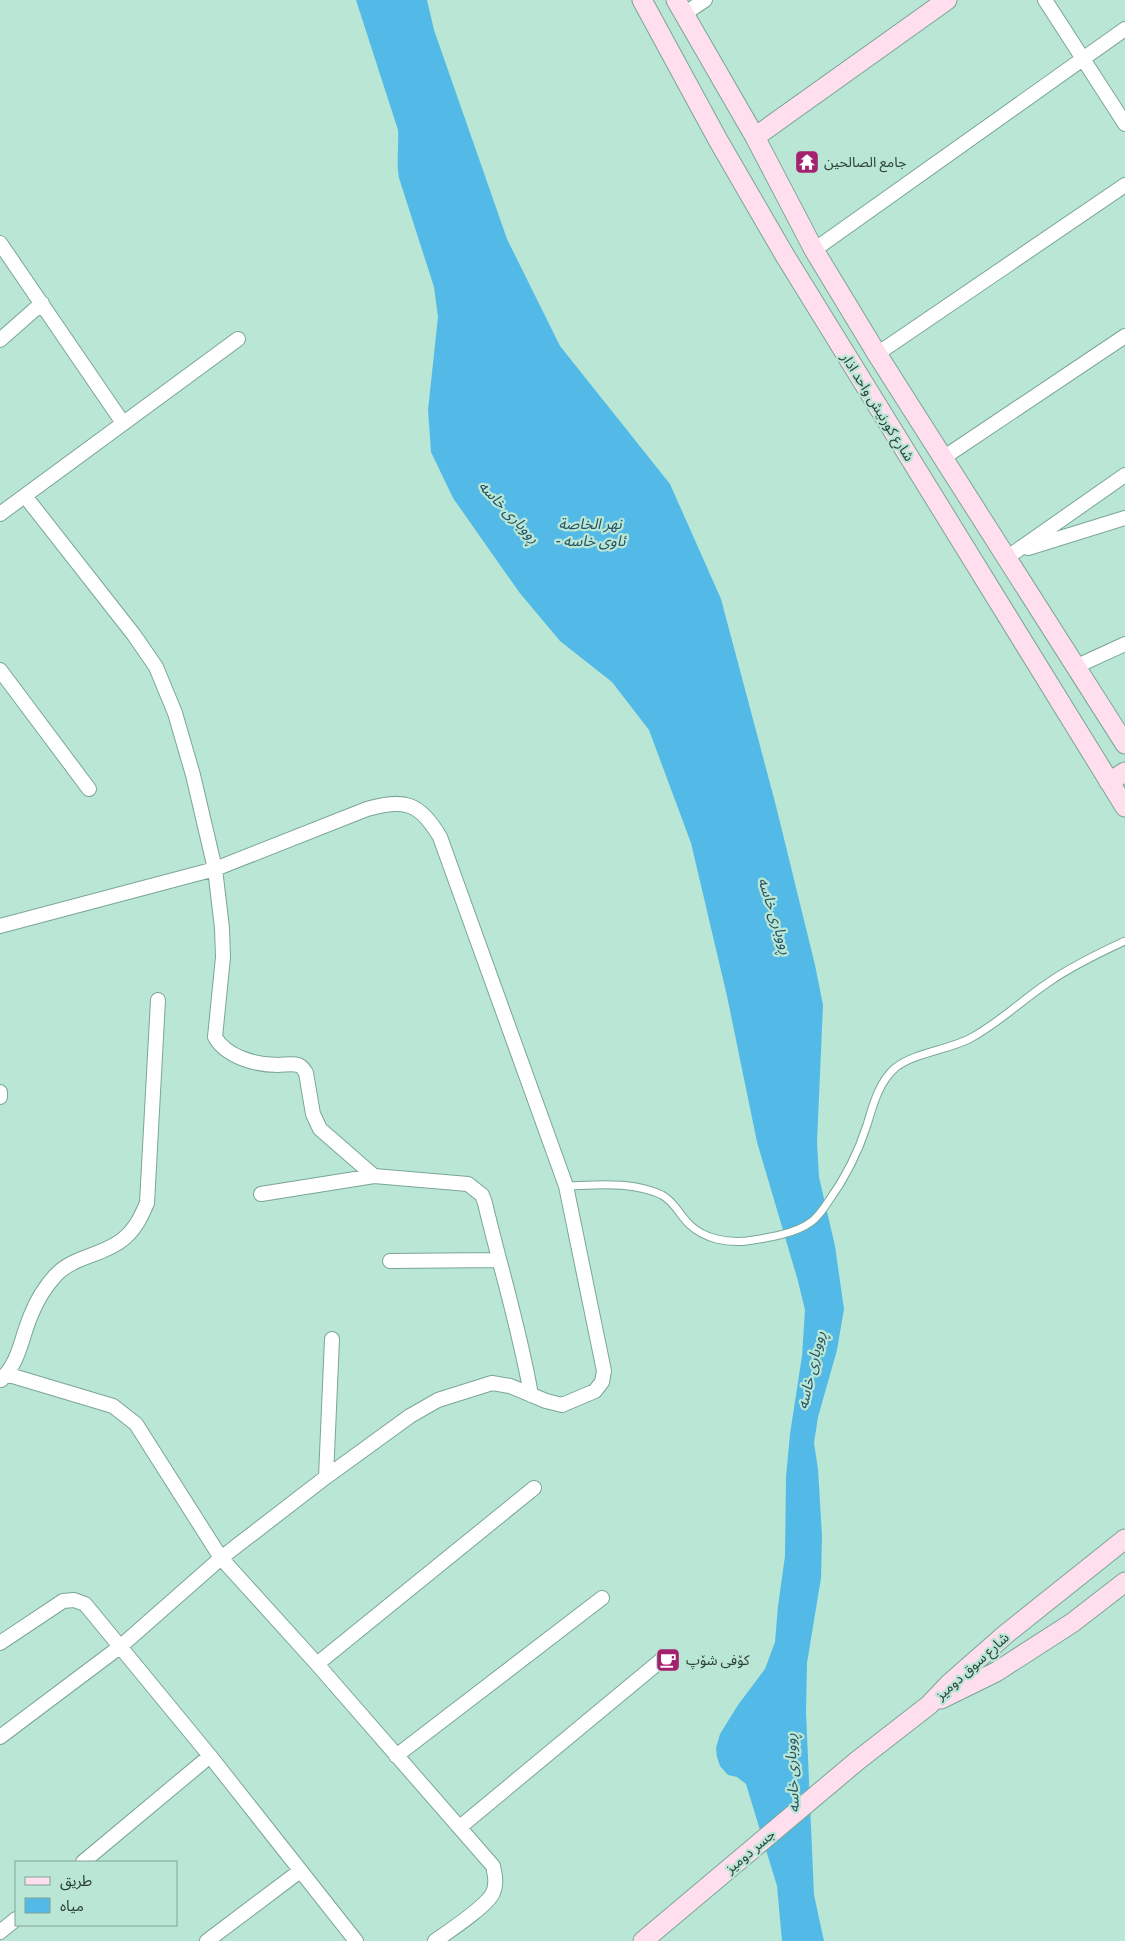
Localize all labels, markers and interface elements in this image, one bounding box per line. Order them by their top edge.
temple icon: جامع الصالحين [794,149,820,175]
place label: جامع الصالحين [824,151,907,173]
street label: شارع كورنيش واحد اذار [835,348,920,465]
water label: ڕووباری خاسە [473,475,546,550]
water label: نهر الخاصة - ئاوی خاسە [555,512,627,552]
water label: ڕووباری خاسە [751,874,799,958]
water label: ڕووباری خاسە [790,1328,832,1412]
street label: شارع سوق دوميز [929,1627,1014,1706]
cafe icon: کۆفی شۆپ [655,1647,681,1673]
place label: کۆفی شۆپ [686,1649,750,1670]
water label: ڕووباری خاسە [778,1732,806,1813]
street label: جسر دوميز [719,1823,779,1879]
legend [15,1861,178,1926]
text: طريق [60,1869,92,1892]
text: مياه [60,1894,84,1917]

